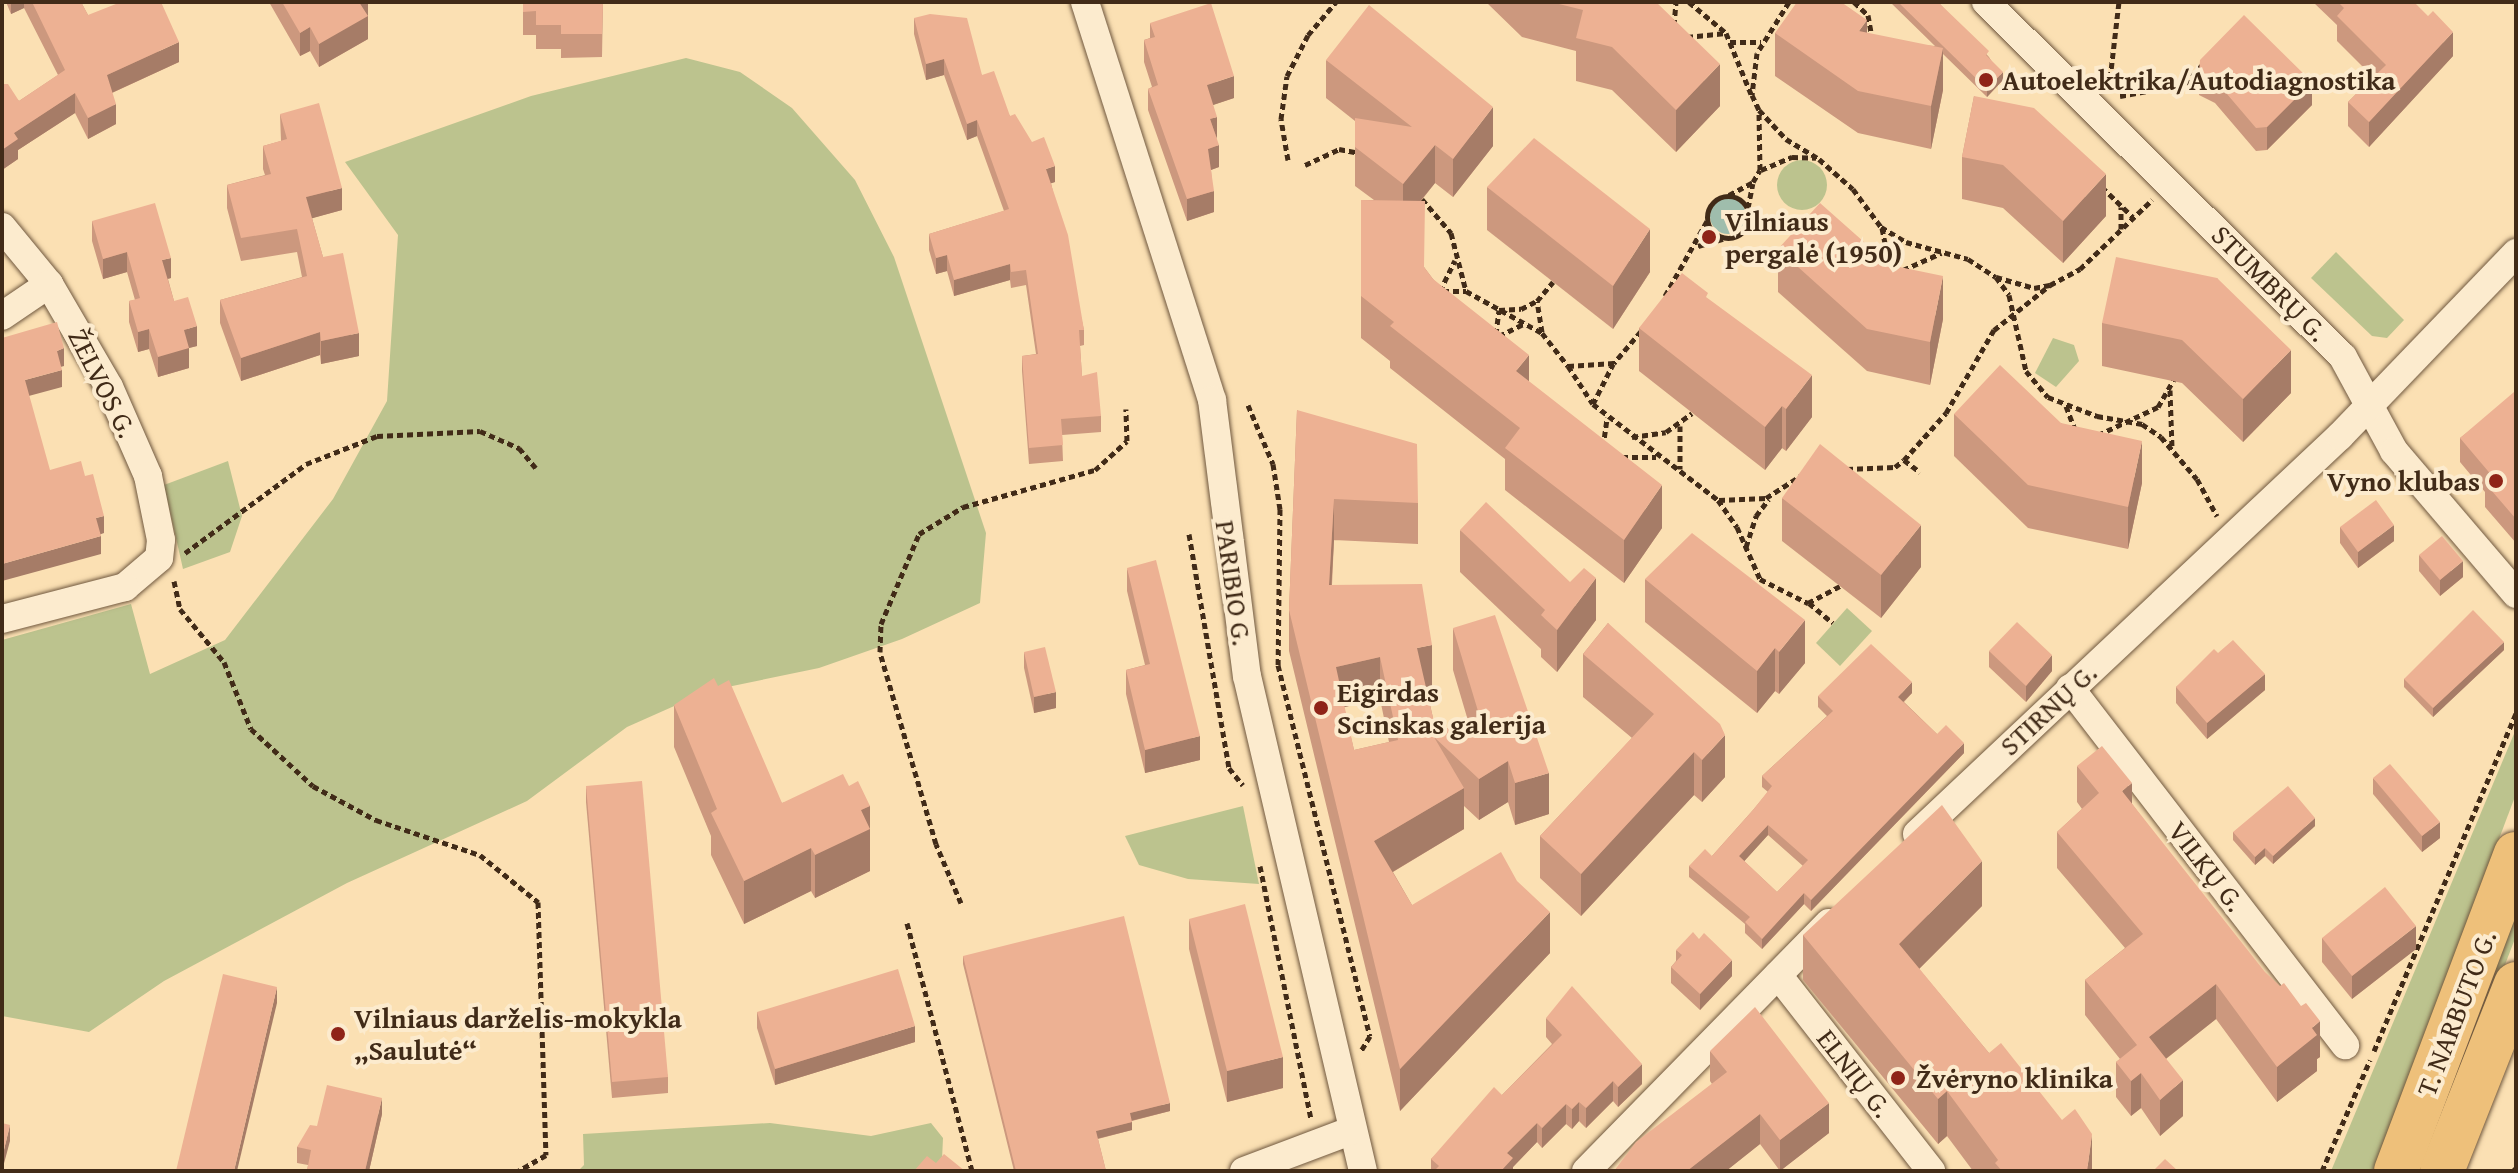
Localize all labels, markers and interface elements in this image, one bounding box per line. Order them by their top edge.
place label: Autoelektrika/Autodiagnostika [2002,63,2396,97]
marker: Autoelektrika/Autodiagnostika [1977,71,1995,89]
place label: Vilniaus pergalė (1950) [1725,204,1902,270]
street label: STUMBRŲ G. [2205,218,2335,348]
marker: Vilniaus pergalė (1950) [1700,228,1718,246]
street label: ŽELVOS G. [61,323,145,443]
place label: Vyno klubas [2327,464,2480,498]
marker: Vyno klubas [2487,472,2505,490]
street label: PARIBIO G. [1209,518,1259,648]
street label: STIRNŲ G. [1993,656,2103,762]
place label: Eigirdas Scinskas galerija [1337,675,1546,741]
marker: Eigirdas Scinskas galerija [1312,699,1330,717]
street label: VILKŲ G. [2161,814,2253,918]
street label: T. NARBUTO G. [2409,925,2503,1101]
place label: Vilniaus darželis-mokykla „Saulutė“ [354,1001,682,1067]
street label: ELNIŲ G. [1810,1022,1900,1124]
marker: Vilniaus darželis-mokykla „Saulutė“ [329,1025,347,1043]
place label: Žvėryno klinika [1916,1061,2113,1095]
marker: Žvėryno klinika [1887,1067,1909,1089]

